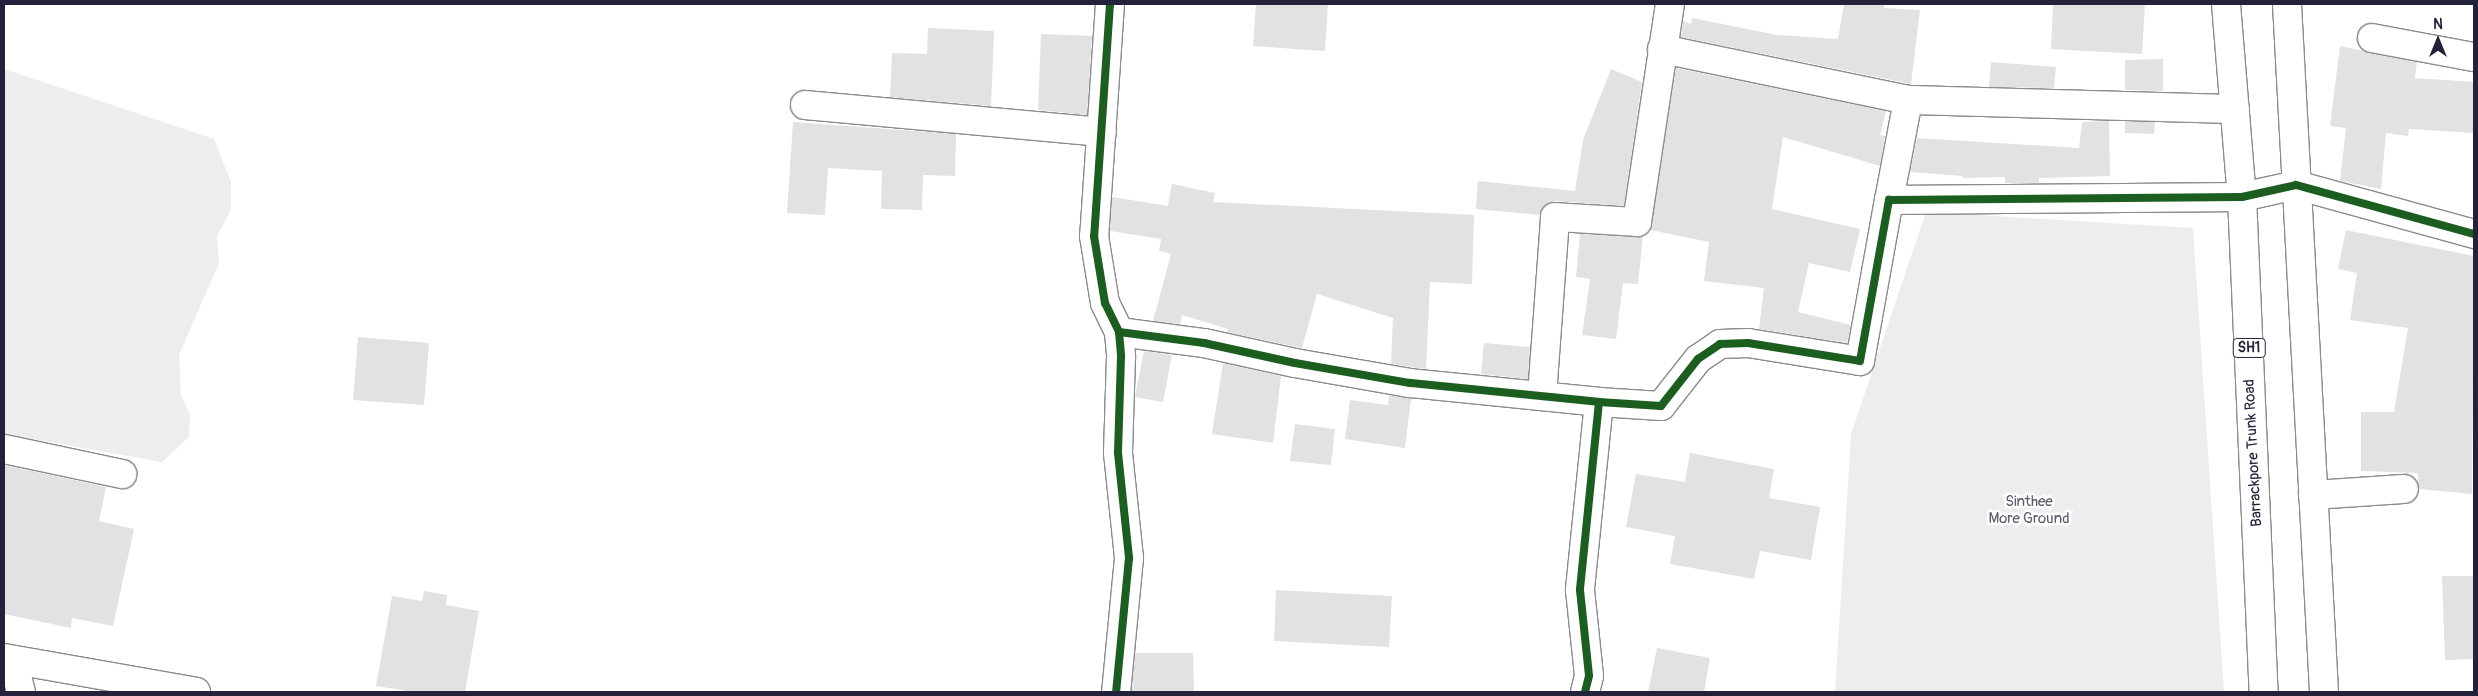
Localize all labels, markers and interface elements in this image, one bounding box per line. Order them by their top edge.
north arrow [2413,15,2463,65]
text: N [2433,16,2443,33]
road number: SH1 [2233,336,2265,359]
street label: Barrackpore Trunk Road [2240,379,2266,527]
park label: Sinthee More Ground [1989,492,2069,527]

